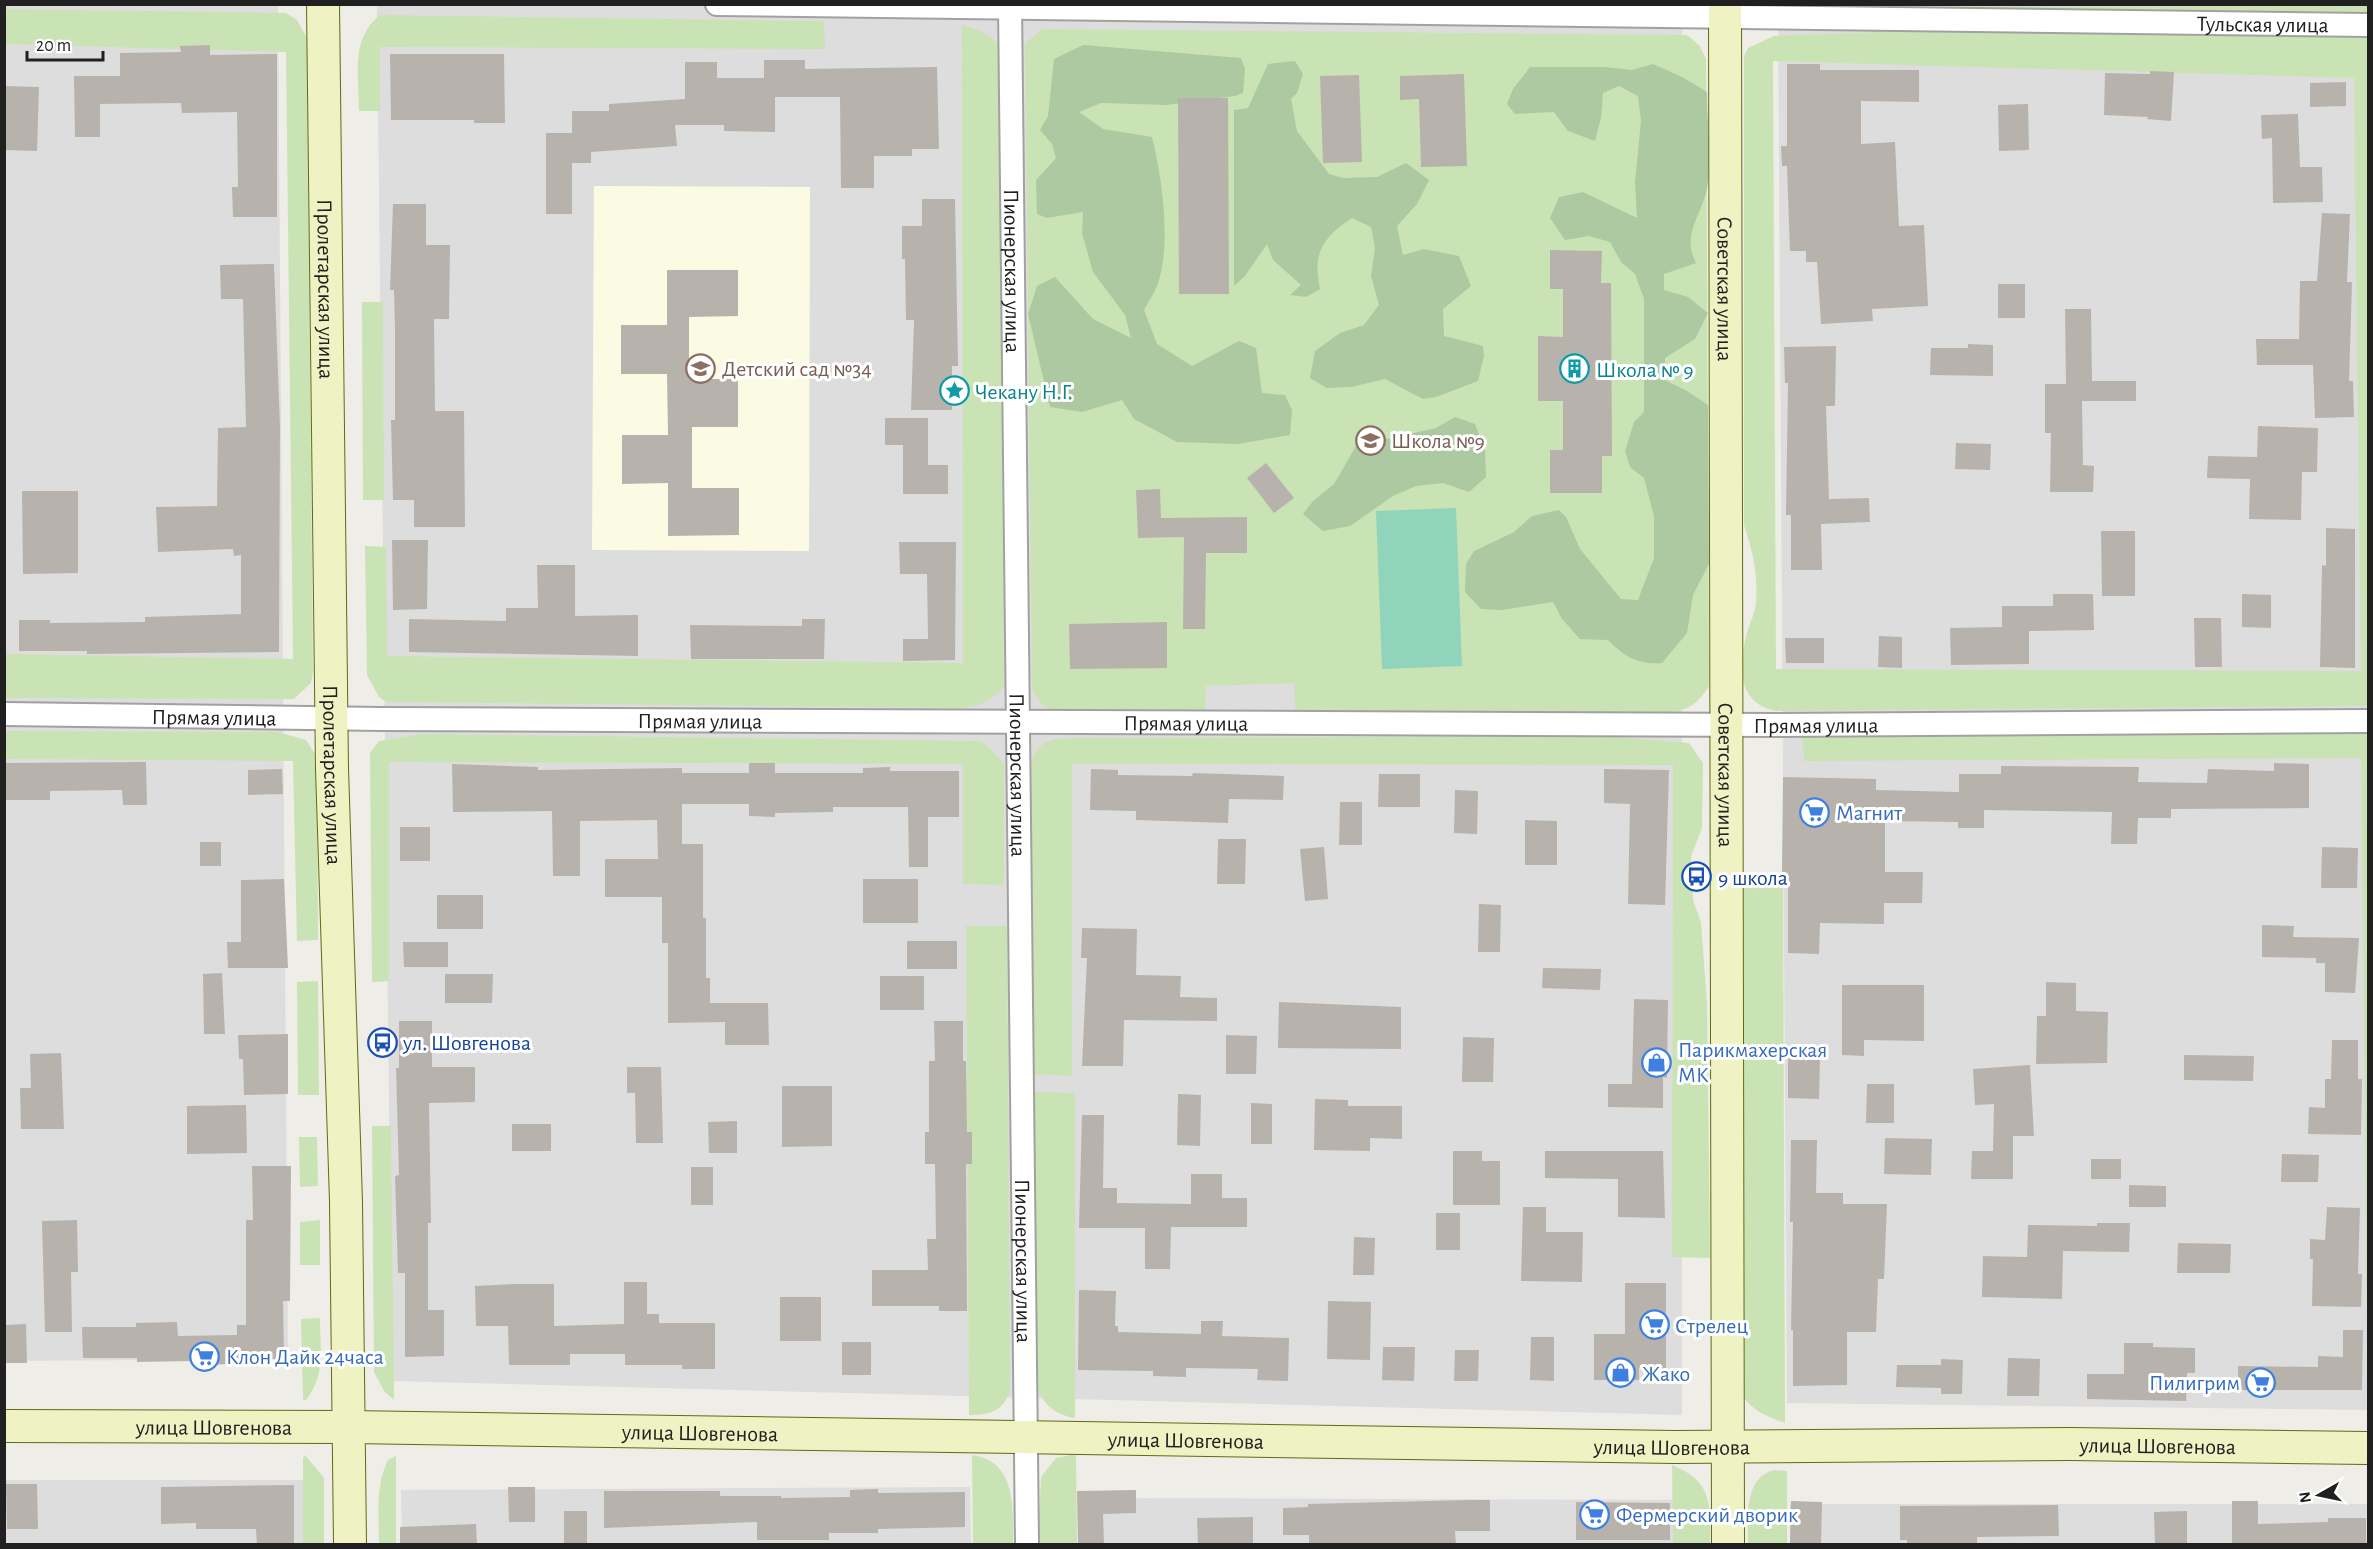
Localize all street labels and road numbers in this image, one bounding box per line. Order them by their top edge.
street label: Тульская улица [2197,13,2329,37]
street label: Пионерская улица [1000,189,1024,353]
street label: Пролетарская улица [313,199,337,379]
street label: Советская улица [1713,217,1736,361]
street label: Пролетарская улица [319,685,345,865]
street label: Пионерская улица [1006,693,1029,857]
street label: Советская улица [1714,703,1737,847]
street label: Прямая улица [151,706,277,730]
street label: Прямая улица [637,710,762,733]
street label: Прямая улица [1123,712,1248,735]
street label: Прямая улица [1753,714,1879,737]
street label: Пионерская улица [1011,1179,1035,1343]
street label: улица Шовгенова [135,1416,292,1439]
street label: улица Шовгенова [621,1421,778,1445]
street label: улица Шовгенова [1107,1428,1264,1453]
street label: улица Шовгенова [2079,1434,2236,1458]
street label: улица Шовгенова [1593,1436,1750,1459]

